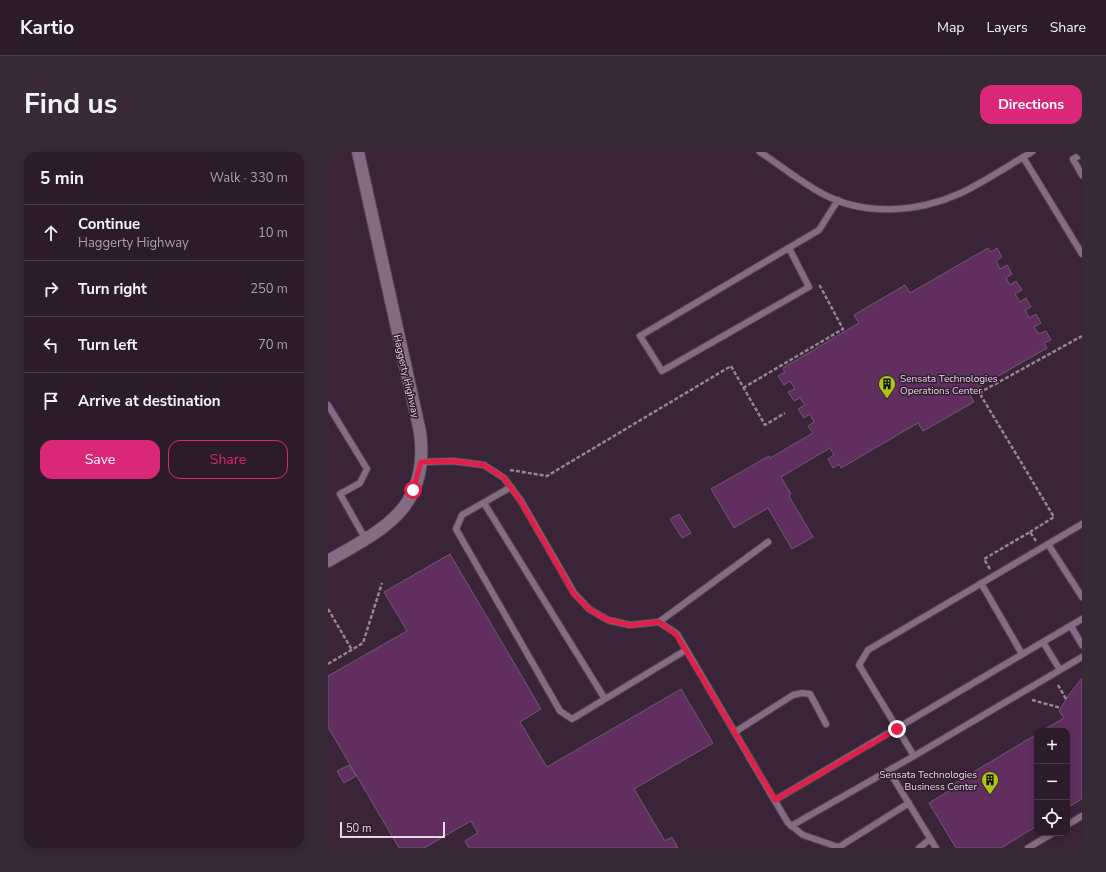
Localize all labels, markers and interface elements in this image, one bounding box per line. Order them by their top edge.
text: Kartio [20,15,74,41]
text: Map [937,18,964,37]
text: Layers [986,18,1028,37]
text: Share [1050,18,1086,37]
text: Find us [24,85,118,123]
button: Directions [980,85,1082,124]
text: 5 min [40,167,84,190]
text: Walk · 330 m [210,169,288,187]
text: Continue [78,214,140,234]
icon: ahead [40,222,62,244]
text: 10 m [258,224,288,242]
text: Haggerty Highway [78,234,189,252]
icon: right [40,278,62,300]
text: Turn right [78,279,147,299]
text: 250 m [250,280,288,298]
street label: Haggerty Highway [390,333,423,420]
icon: left [40,334,62,356]
text: Turn left [78,335,137,355]
text: 70 m [258,336,288,354]
place label: Sensata Technologies Operations Center [900,372,998,398]
building icon: Sensata Technologies Operations Center [877,374,897,399]
icon: arrive [40,390,62,412]
text: Arrive at destination [78,391,221,411]
button: Save [40,440,160,479]
button: Share [168,440,288,479]
route start [404,481,422,499]
route end [888,720,906,738]
map controls [1034,728,1070,836]
button: + [1034,728,1070,764]
button: − [1034,764,1070,800]
place label: Sensata Technologies Business Center [879,768,977,794]
building icon: Sensata Technologies Business Center [980,770,1000,795]
button: locate [1034,800,1070,836]
scale bar [340,820,445,839]
text: 50 m [346,821,371,836]

